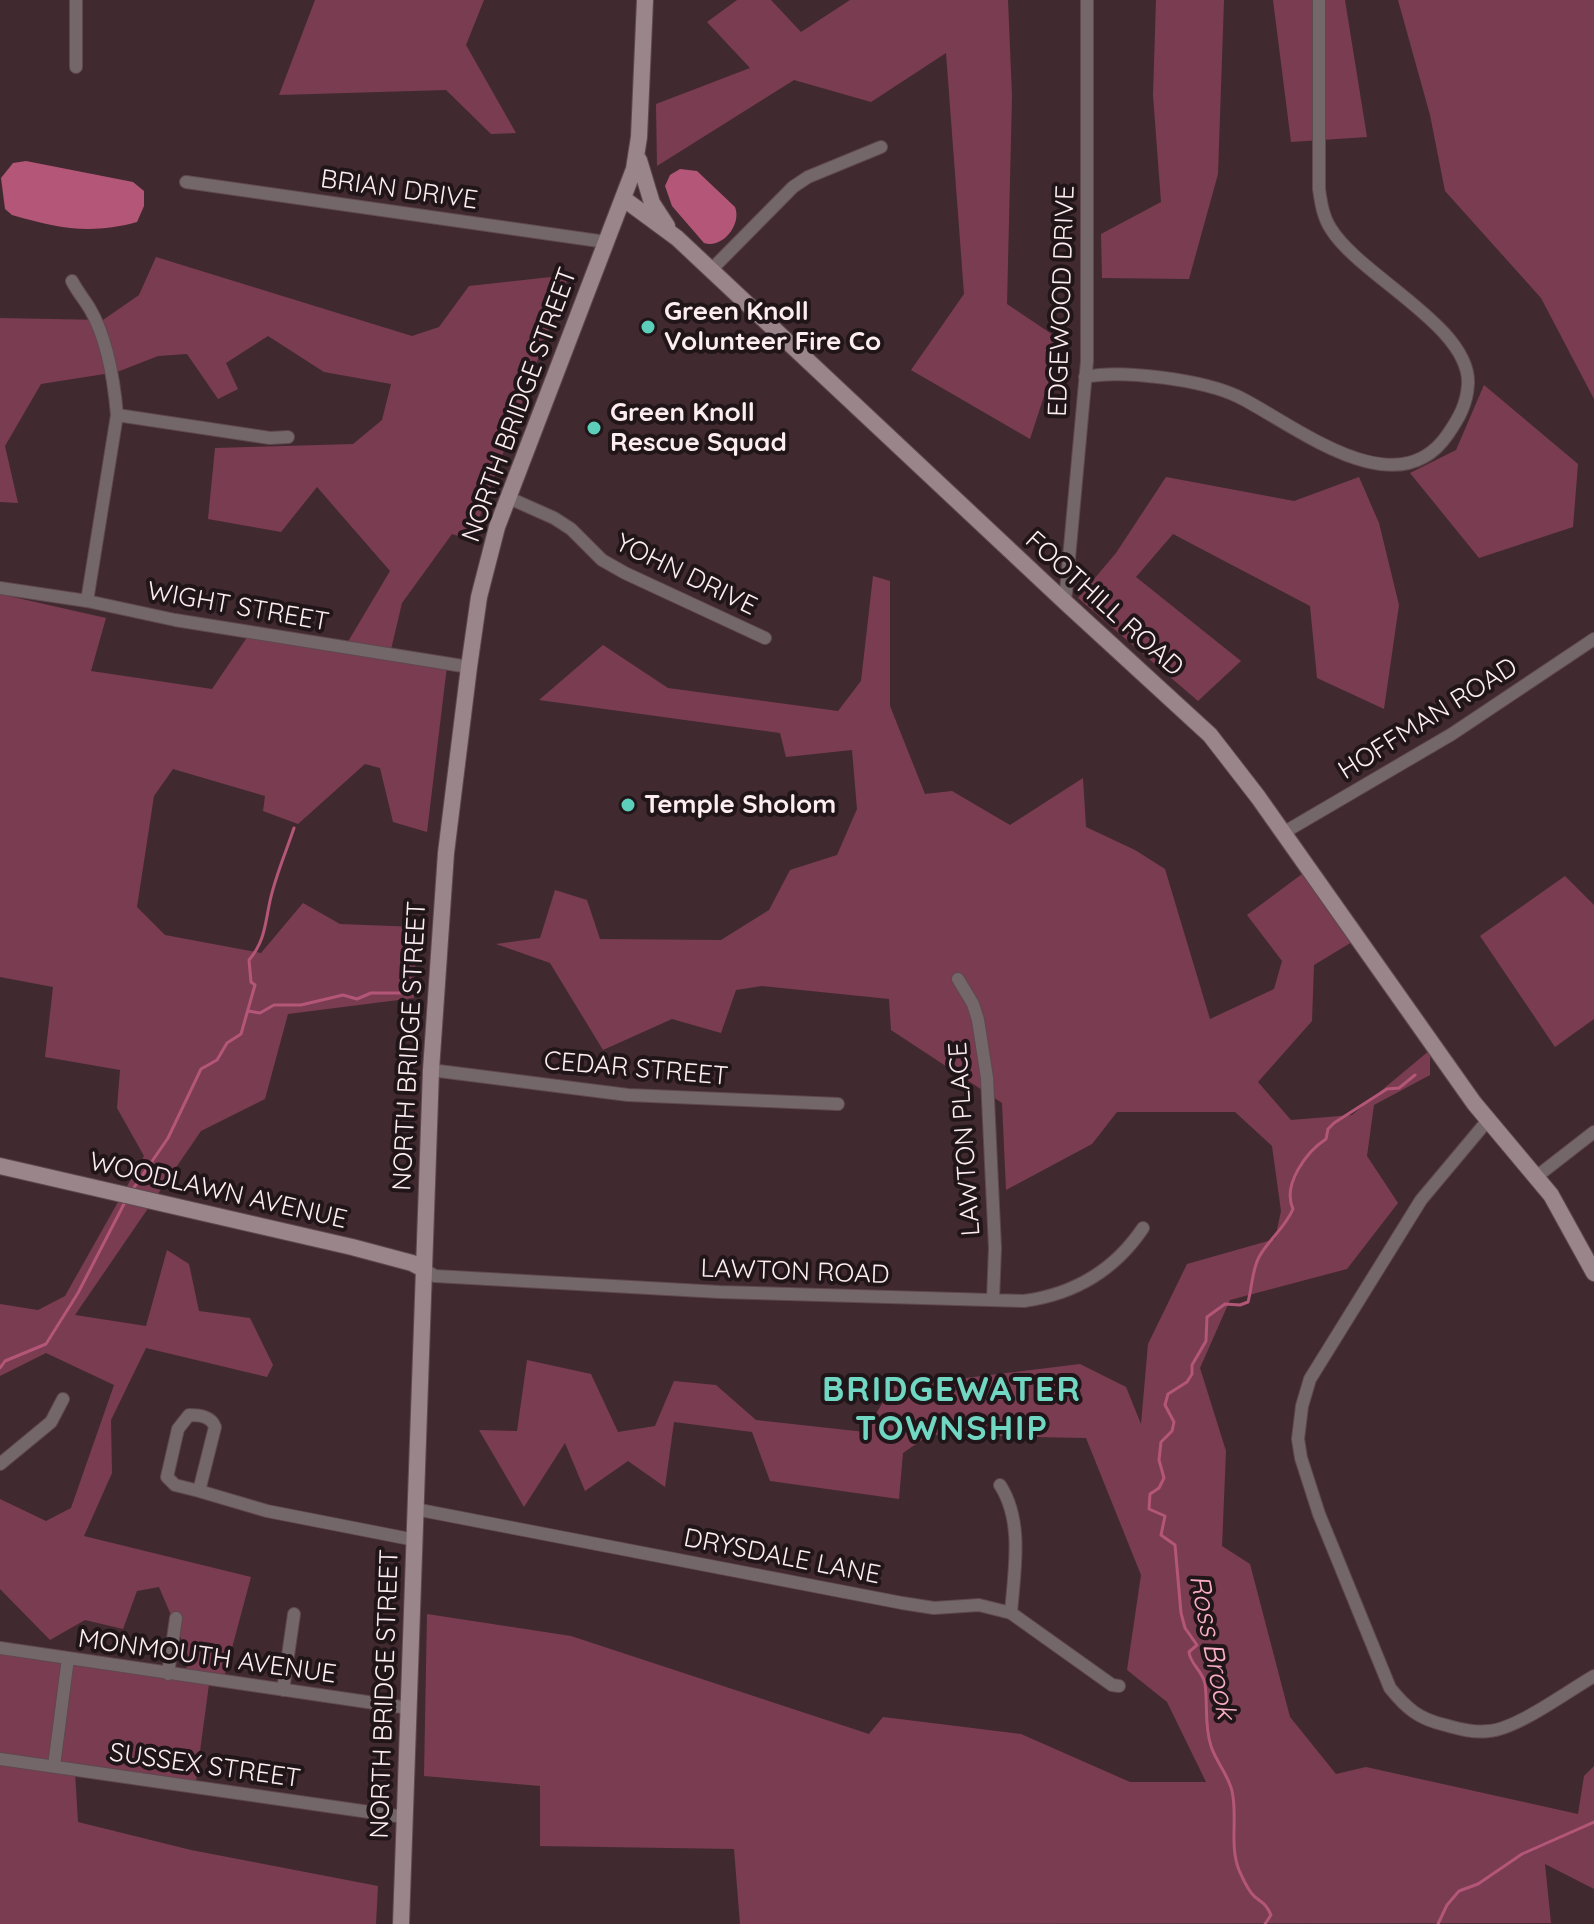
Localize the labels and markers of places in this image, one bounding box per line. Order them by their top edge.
place label: Green Knoll Volunteer Fire Co [664,296,881,358]
marker: Green Knoll Volunteer Fire Co [639,318,657,336]
place label: Green Knoll Rescue Squad [610,397,787,458]
marker: Green Knoll Rescue Squad [585,419,603,437]
place label: Temple Sholom [644,789,836,821]
marker: Temple Sholom [619,796,637,814]

